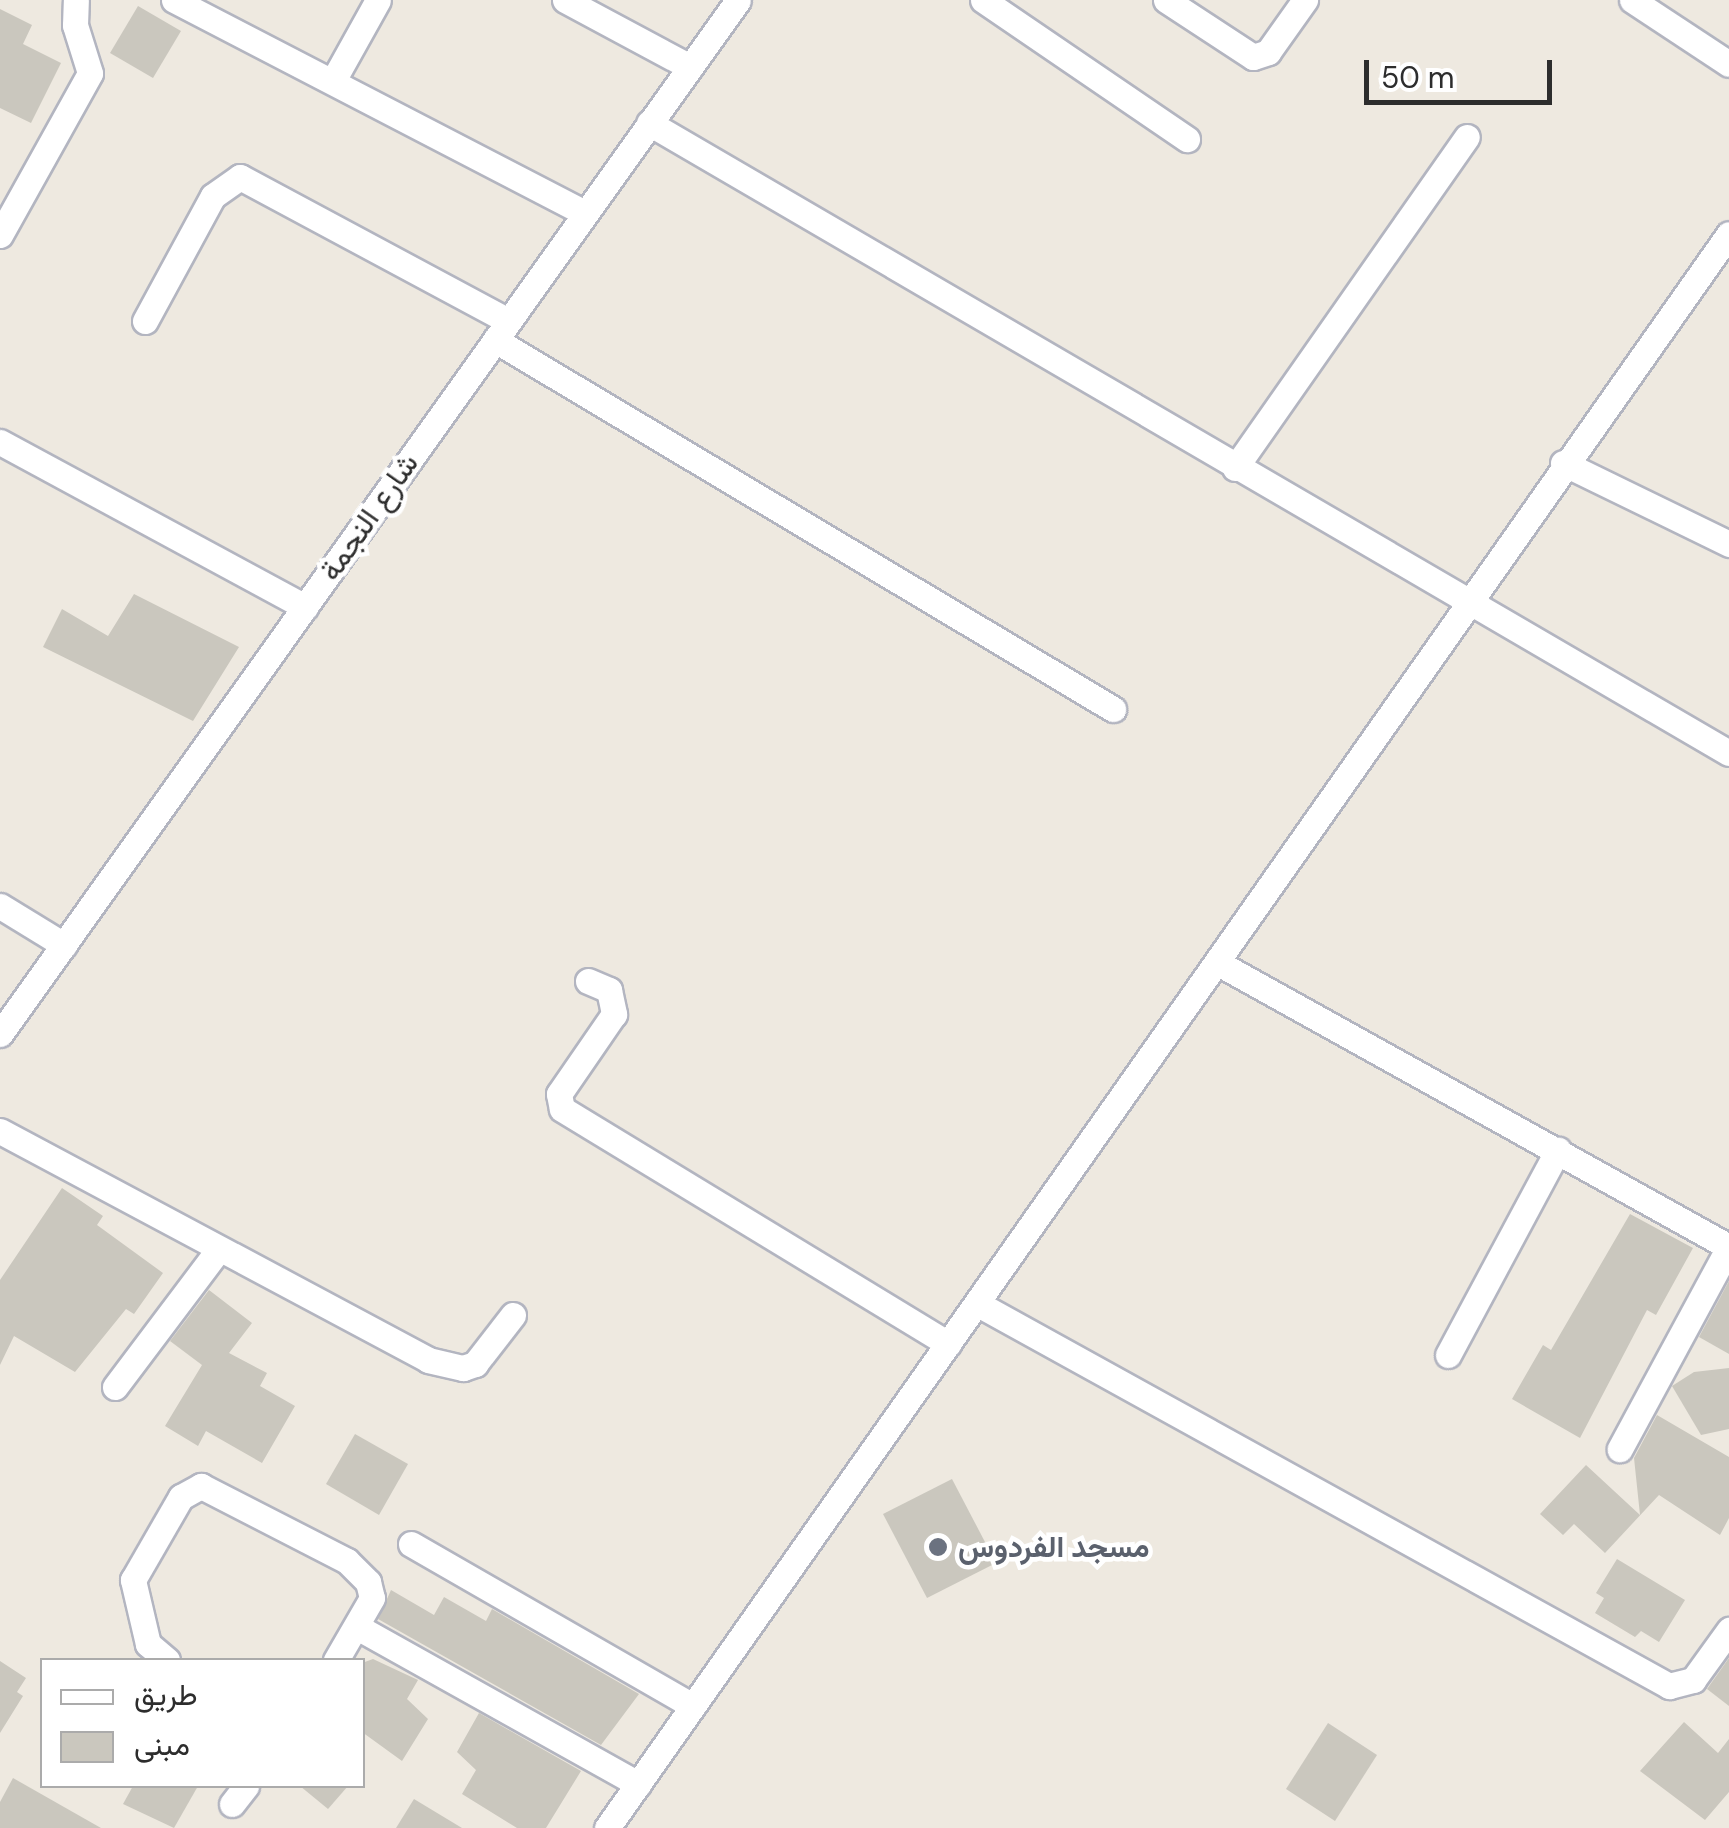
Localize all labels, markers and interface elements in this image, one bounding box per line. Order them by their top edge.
scale bar [1369,40,1556,102]
text: 50 m [1381,58,1455,97]
street label: شارع النجمة [312,446,426,588]
place label: مسجد الفردوس [958,1529,1150,1565]
marker: مسجد الفردوس [927,1536,949,1558]
legend [40,1658,365,1788]
text: طريق [134,1675,198,1714]
text: مبنى [134,1725,190,1764]

